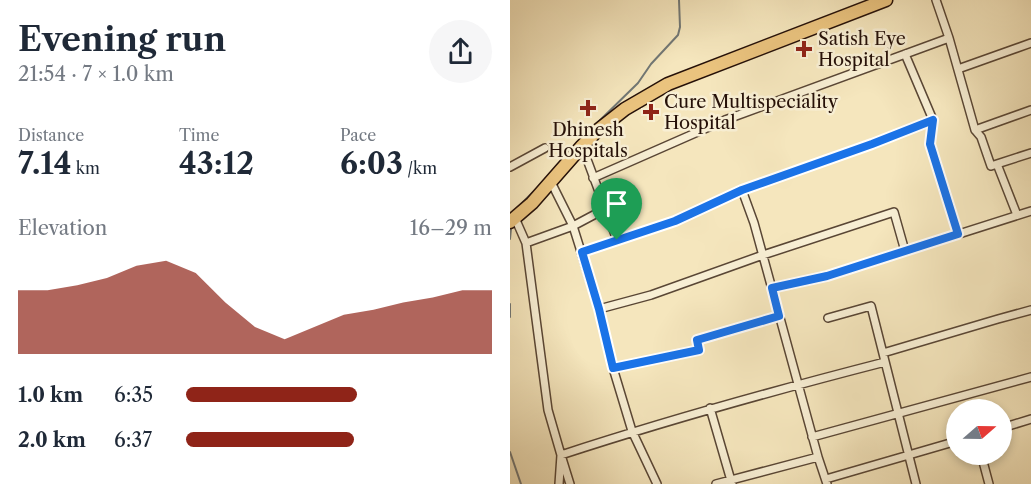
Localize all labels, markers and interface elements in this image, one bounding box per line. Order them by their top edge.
text: Evening run [18,19,226,60]
button: share [429,20,492,83]
place label: Satish Eye Hospital [818,28,906,71]
marker: Satish Eye Hospital [795,40,813,58]
text: 21:54 · 7 × 1.0 km [18,62,174,86]
place label: Cure Multispeciality Hospital [664,91,839,134]
marker: Dhinesh Hospitals [579,99,597,117]
marker: Cure Multispeciality Hospital [642,103,660,121]
place label: Dhinesh Hospitals [548,119,628,162]
text: Distance [18,125,84,145]
text: Time [179,125,219,145]
text: Pace [340,125,376,145]
text: 7.14 [18,145,72,182]
text: 43:12 [179,145,254,182]
text: 6:03 [340,145,403,182]
text: km [72,158,100,178]
text: /km [403,158,437,178]
pin [591,178,642,240]
icon: arrive [600,187,633,220]
text: Elevation [18,216,107,240]
text: 16–29 m [410,216,492,240]
text: 1.0 km [18,383,83,407]
text: 6:35 [114,383,153,407]
north arrow [946,399,1012,465]
map controls [946,399,1012,465]
text: 2.0 km [18,428,86,452]
text: 6:37 [114,428,152,452]

